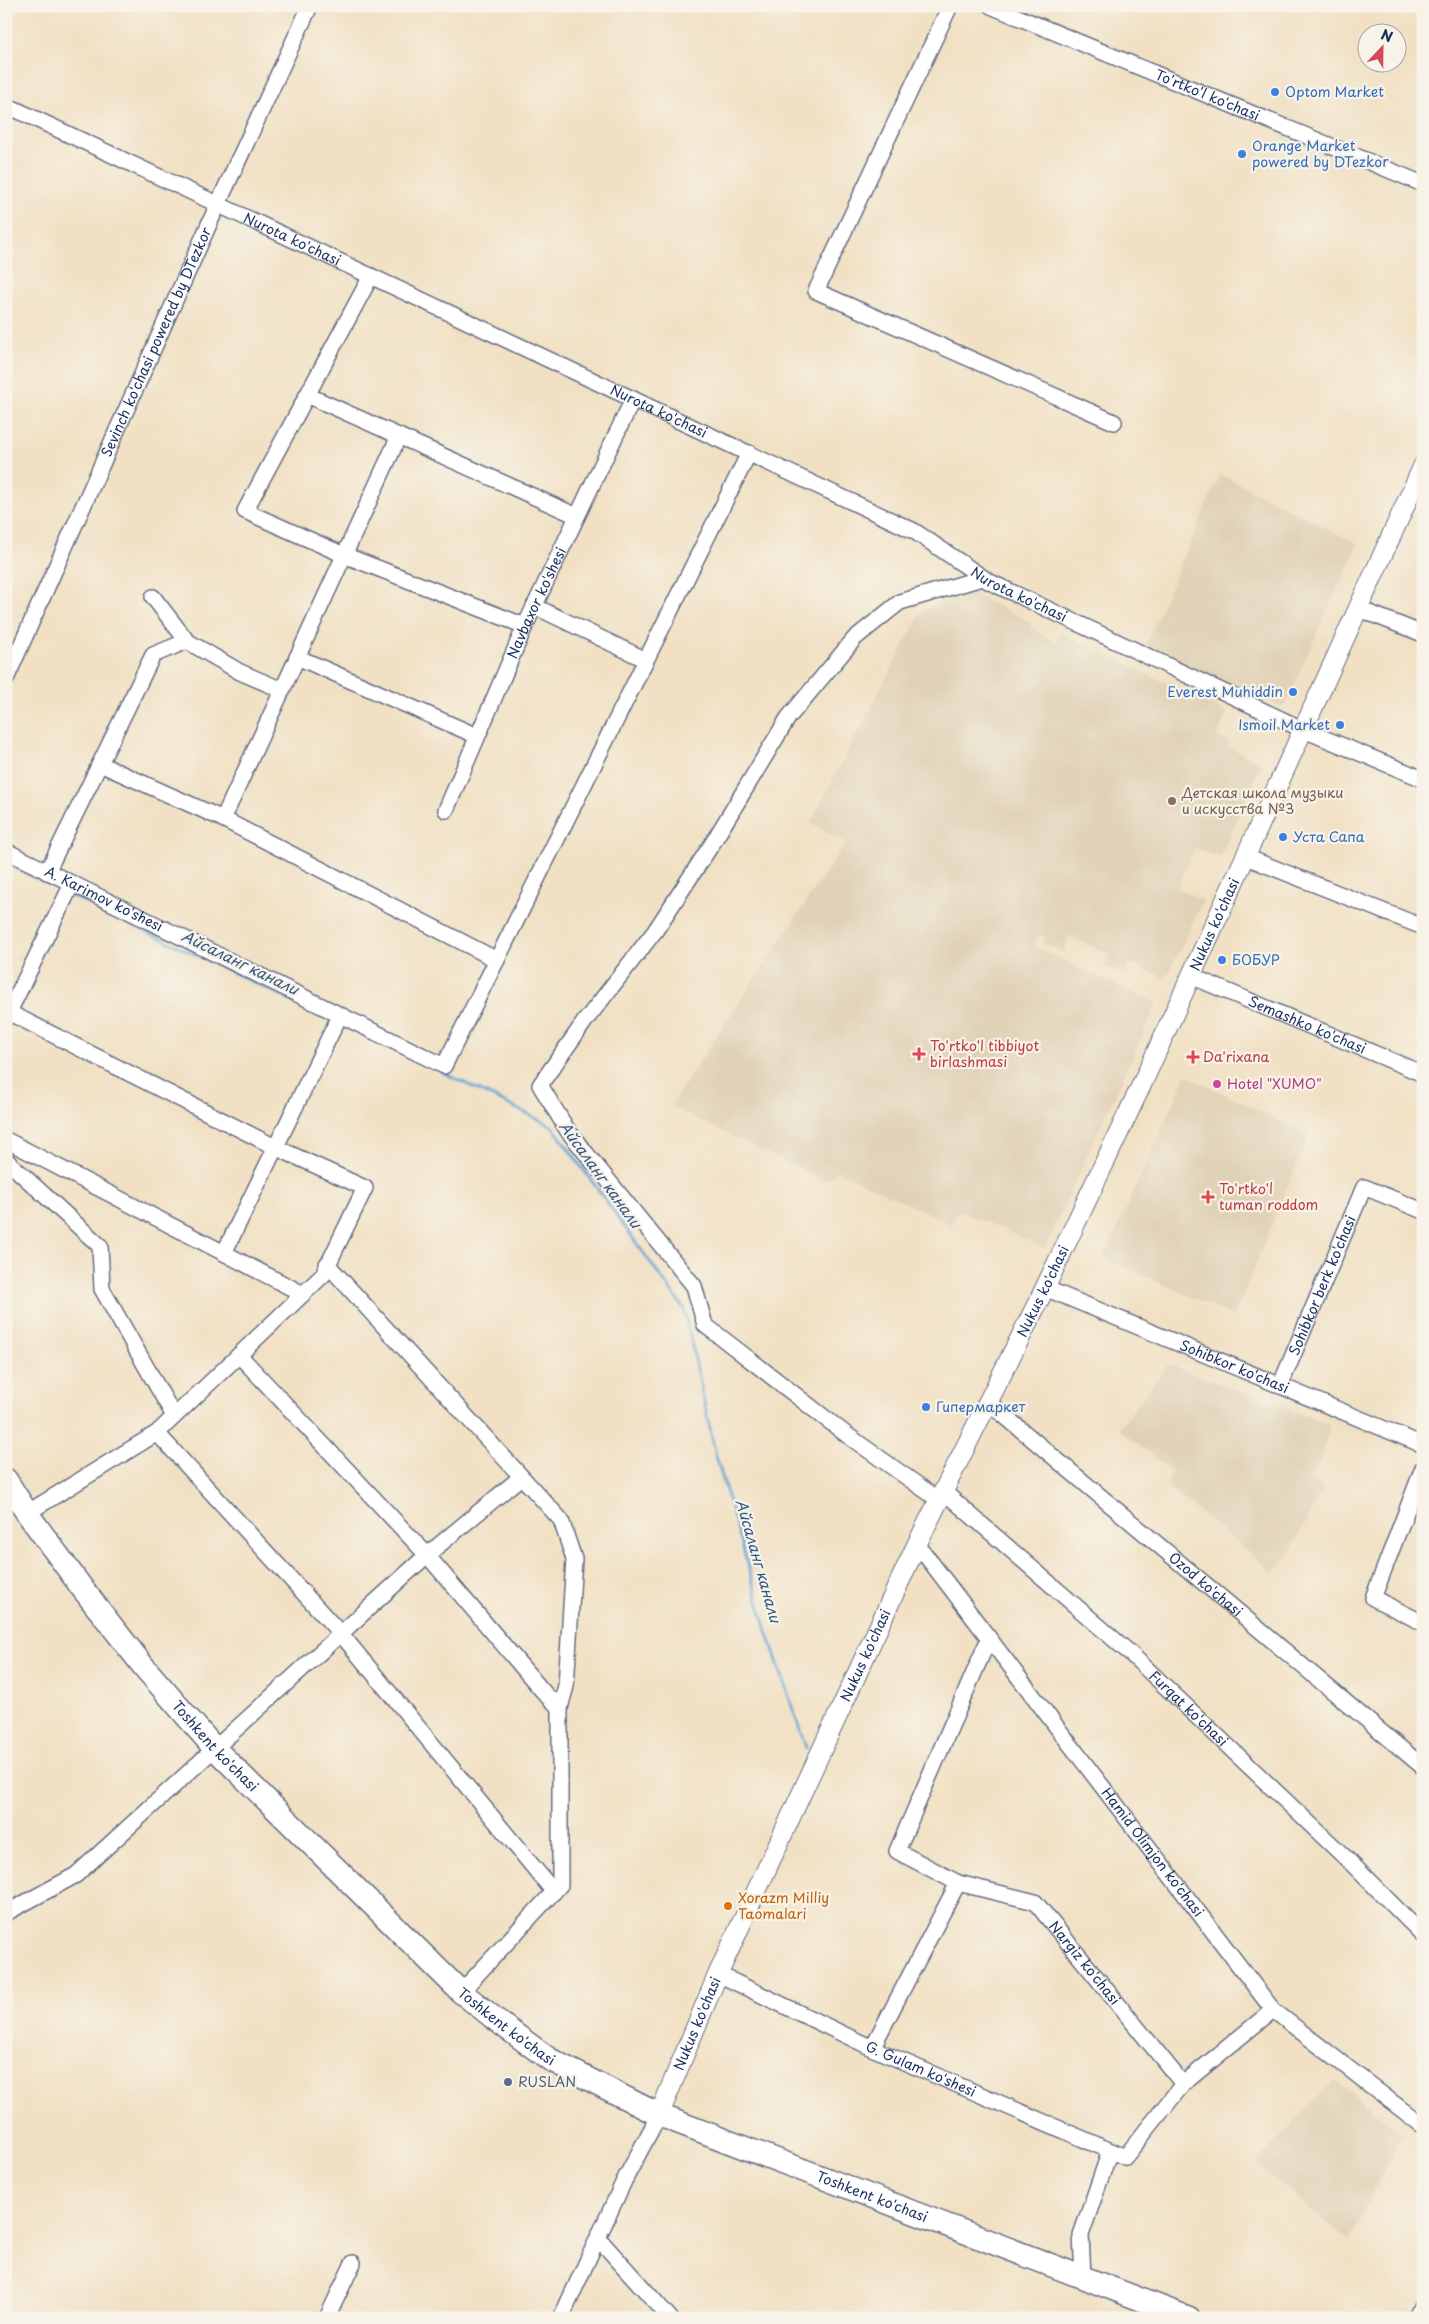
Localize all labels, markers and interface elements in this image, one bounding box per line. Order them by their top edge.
north arrow [1356,22,1406,72]
text: N [1378,24,1396,47]
street label: To'rtko'l ko'chasi [1152,64,1263,126]
place label: Optom Market [1285,81,1384,102]
marker: Optom Market [1269,86,1281,98]
place label: Orange Market powered by DTezkor [1252,135,1389,172]
marker: Orange Market powered by DTezkor [1236,148,1248,160]
street label: Nurota ko'chasi [240,207,344,271]
street label: Sevinch ko'chasi powered by DTezkor [96,223,217,460]
street label: Nurota ko'chasi [607,379,711,443]
street label: Navbaxor ko'shesi [501,544,571,662]
street label: Nurota ko'chasi [967,561,1071,627]
place label: Everest Muhiddin [1167,681,1283,702]
marker: Everest Muhiddin [1287,686,1299,698]
place label: Ismoil Market [1238,714,1330,735]
marker: Ismoil Market [1334,719,1346,731]
place label: Детская школа музыки и искусства №3 [1181,782,1344,819]
marker: Детская школа музыки и искусства №3 [1166,795,1178,807]
place label: Уста Сапа [1293,826,1365,847]
marker: Уста Сапа [1277,831,1289,843]
street label: A. Karimov ko'shesi [42,861,167,936]
street label: Nukus ko'chasi [1184,875,1244,974]
water label: Айсаланг канали [178,923,304,1000]
place label: БОБУР [1232,949,1280,970]
marker: БОБУР [1216,954,1228,966]
street label: Semashko ko'chasi [1245,990,1369,1059]
place label: To'rtko'l tibbiyot birlashmasi [930,1035,1040,1072]
place label: Da'rixana [1203,1046,1269,1067]
marker: To'rtko'l tibbiyot birlashmasi [912,1047,926,1061]
marker: Da'rixana [1187,1051,1199,1063]
place label: Hotel "XUMO" [1227,1073,1322,1094]
marker: Hotel "XUMO" [1211,1078,1223,1090]
water label: Айсаланг канали [554,1116,649,1233]
place label: To'rtko'l tuman roddom [1219,1178,1318,1215]
marker: To'rtko'l tuman roddom [1201,1190,1215,1204]
street label: Sohibkor berk ko'chasi [1283,1212,1361,1359]
street label: Nukus ko'chasi [1011,1242,1074,1341]
street label: Sohibkor ko'chasi [1177,1334,1292,1398]
place label: Гипермаркет [936,1396,1026,1417]
marker: Гипермаркет [920,1401,932,1413]
water label: Айсаланг канали [731,1496,788,1626]
street label: Ozod ko'chasi [1164,1547,1247,1621]
street label: Nukus ko'chasi [835,1605,895,1705]
street label: Furqat ko'chasi [1145,1666,1233,1751]
street label: Toshkent ko'chasi [168,1696,263,1796]
street label: Hamid Olimjon ko'chasi [1097,1783,1209,1921]
place label: Xorazm Milliy Taomalari [738,1887,829,1924]
marker: Xorazm Milliy Taomalari [722,1900,734,1912]
street label: Nargiz ko'chasi [1044,1916,1126,2009]
street label: Nukus ko'chasi [668,1973,726,2073]
street label: Toshkent ko'chasi [453,1982,559,2070]
street label: G. Gulam ko'shesi [862,2035,980,2102]
place label: RUSLAN [518,2071,576,2092]
marker: RUSLAN [502,2076,514,2088]
street label: Toshkent ko'chasi [813,2165,931,2227]

